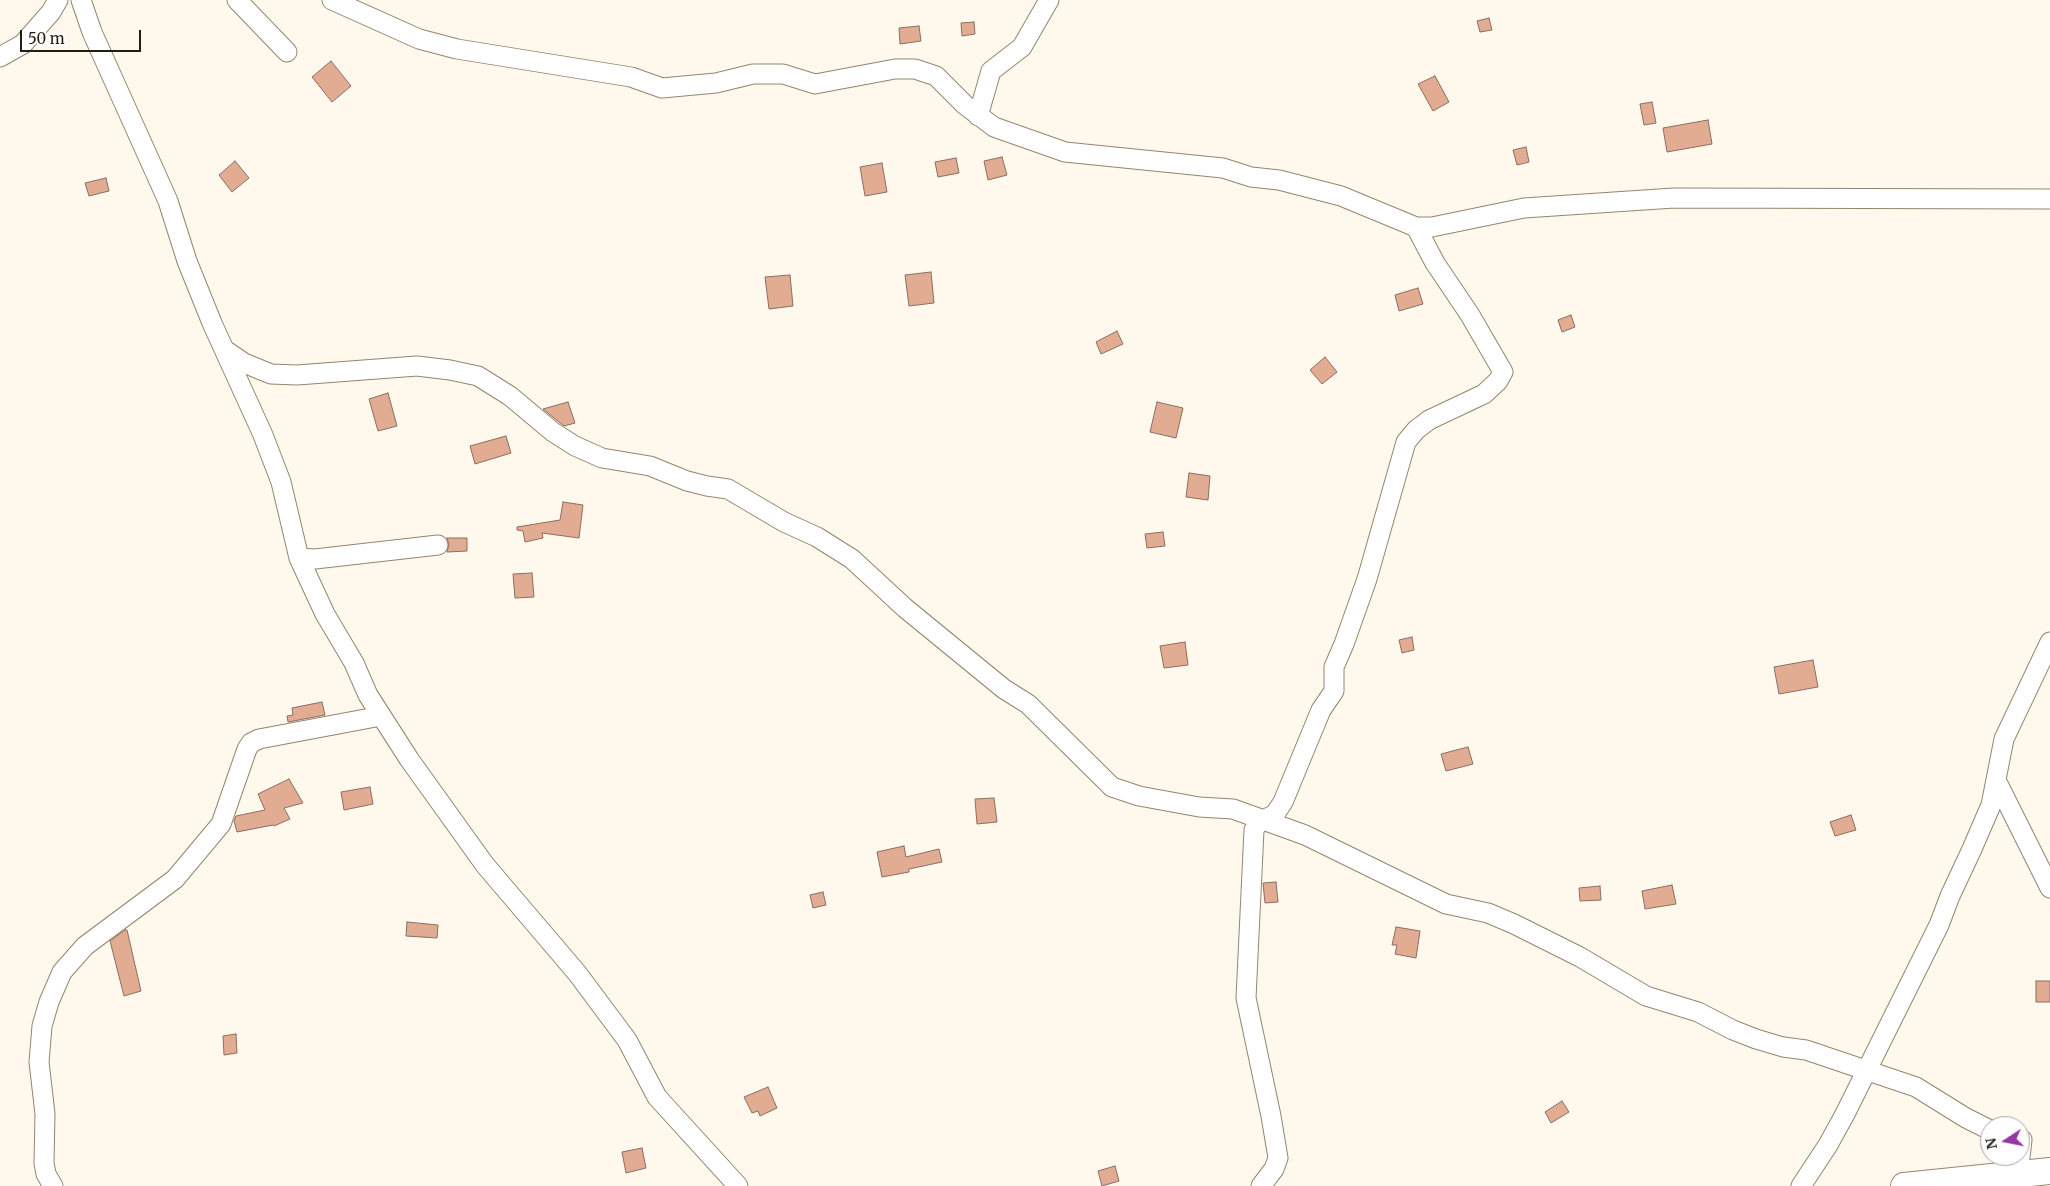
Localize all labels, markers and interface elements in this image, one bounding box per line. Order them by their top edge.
scale bar [22,20,144,52]
text: 50 m [28,29,65,48]
north arrow [1980,1116,2030,1166]
text: N [1981,1137,2001,1151]

